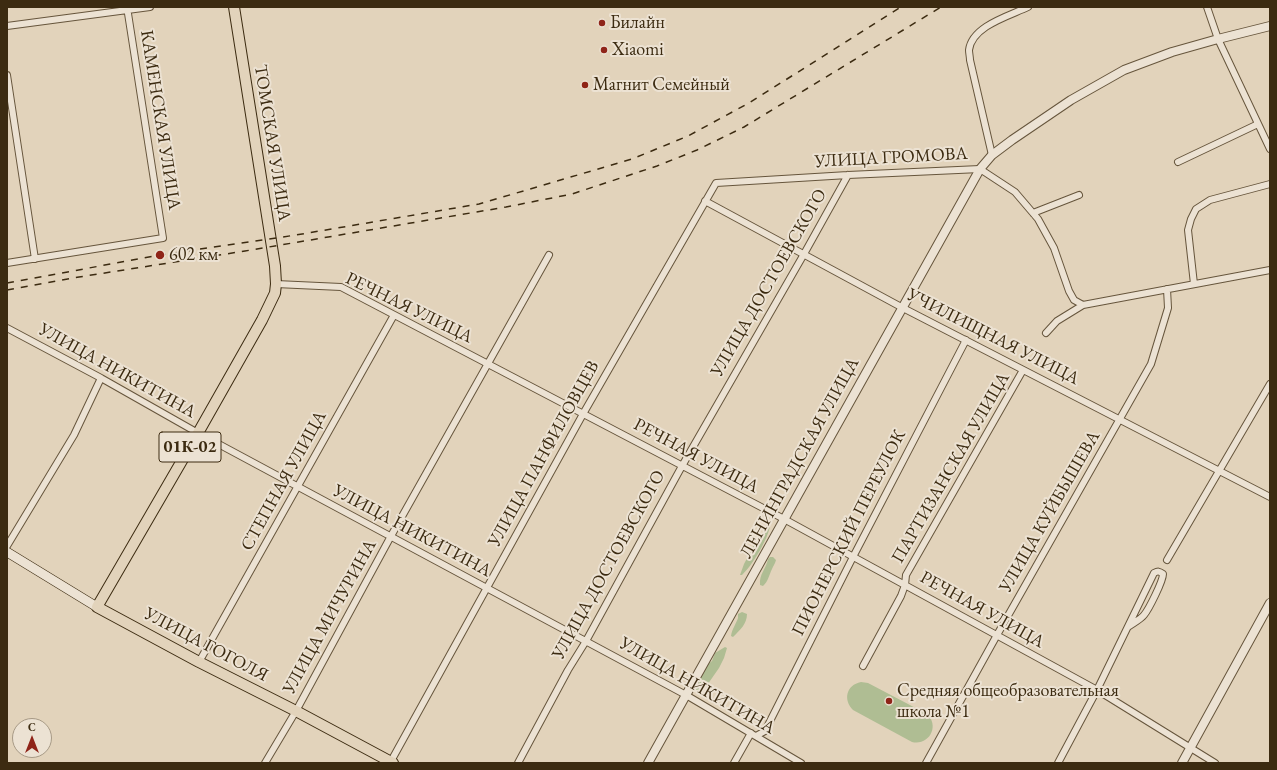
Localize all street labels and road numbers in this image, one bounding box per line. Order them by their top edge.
street label: КАМЕНСКАЯ УЛИЦА [135,28,185,212]
street label: ТОМСКАЯ УЛИЦА [249,63,295,223]
street label: УЛИЦА ГРОМОВА [814,143,968,173]
street label: УЛИЦА ДОСТОЕВСКОГО [706,185,832,381]
street label: РЕЧНАЯ УЛИЦА [342,268,476,348]
street label: УЧИЛИЩНАЯ УЛИЦА [903,284,1083,390]
street label: УЛИЦА НИКИТИНА [35,319,199,423]
street label: ЛЕНИНГРАДСКАЯ УЛИЦА [736,354,864,562]
street label: УЛИЦА ПАНФИЛОВЦЕВ [484,357,604,551]
street label: ПАРТИЗАНСКАЯ УЛИЦА [887,369,1015,567]
street label: СТЕПНАЯ УЛИЦА [237,407,331,555]
street label: РЕЧНАЯ УЛИЦА [630,414,762,498]
street label: ПИОНЕРСКИЙ ПЕРЕУЛОК [787,426,911,640]
street label: УЛИЦА КУЙБЫШЕВА [995,427,1105,597]
road number: 01К-02 [159,432,221,462]
street label: УЛИЦА ДОСТОЕВСКОГО [548,467,670,663]
street label: УЛИЦА НИКИТИНА [329,480,495,582]
street label: УЛИЦА МИЧУРИНА [279,536,381,698]
street label: РЕЧНАЯ УЛИЦА [916,567,1048,653]
street label: УЛИЦА ГОГОЛЯ [140,603,272,687]
street label: УЛИЦА НИКИТИНА [615,633,779,739]

